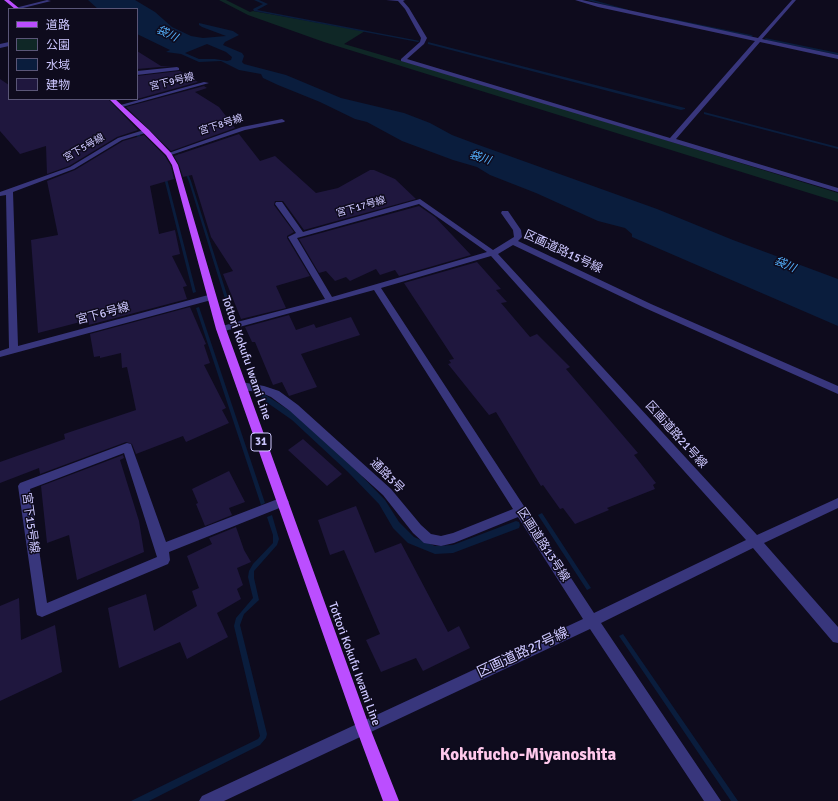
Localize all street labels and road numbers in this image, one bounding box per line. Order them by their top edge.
street label: 宮下9号線 [149,71,195,93]
street label: 宮下8号線 [198,112,244,138]
street label: 宮下5号線 [61,131,107,165]
street label: 宮下17号線 [335,194,387,220]
street label: 区画道路15号線 [521,228,605,276]
street label: Tottori Kokufu Iwami Line [218,294,274,422]
street label: 宮下6号線 [75,300,131,328]
street label: 区画道路21号線 [642,399,710,471]
road number: 31 [251,433,271,451]
street label: 通路3号 [367,456,407,496]
street label: 宮下15号線 [19,492,41,554]
street label: 区画道路13号線 [514,505,572,585]
street label: Tottori Kokufu Iwami Line [325,600,383,728]
street label: 区画道路27号線 [475,624,571,682]

